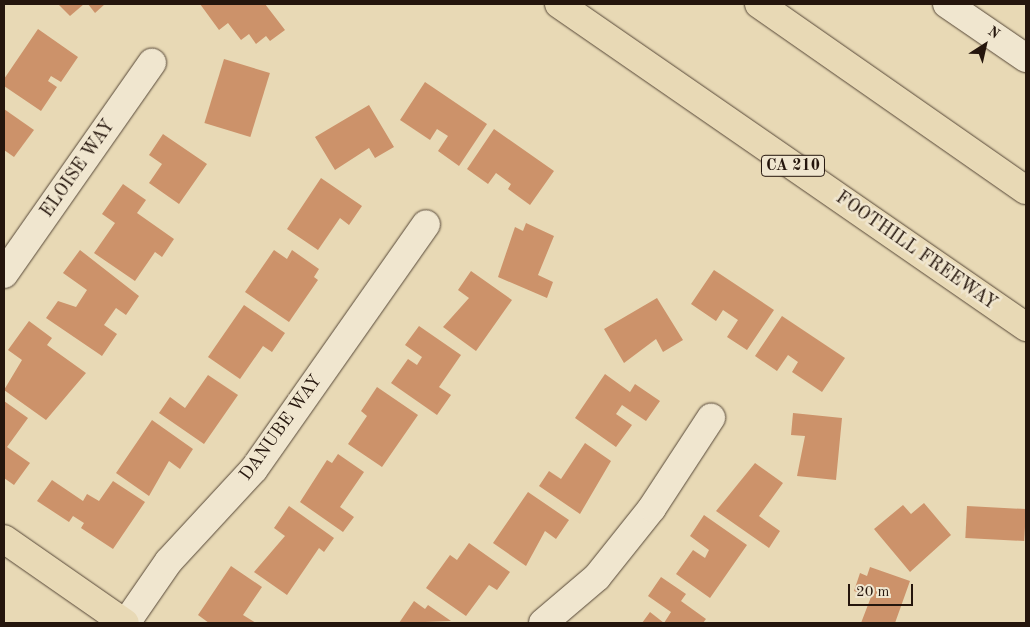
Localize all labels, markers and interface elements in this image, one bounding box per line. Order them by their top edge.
north arrow [960,20,1010,70]
text: N [985,24,1002,42]
street label: ELOISE WAY [36,116,120,222]
road number: CA 210 [760,153,826,180]
street label: FOOTHILL FREEWAY [831,187,1001,315]
street label: DANUBE WAY [235,371,327,485]
scale bar [850,574,915,606]
text: 20 m [856,585,890,600]

